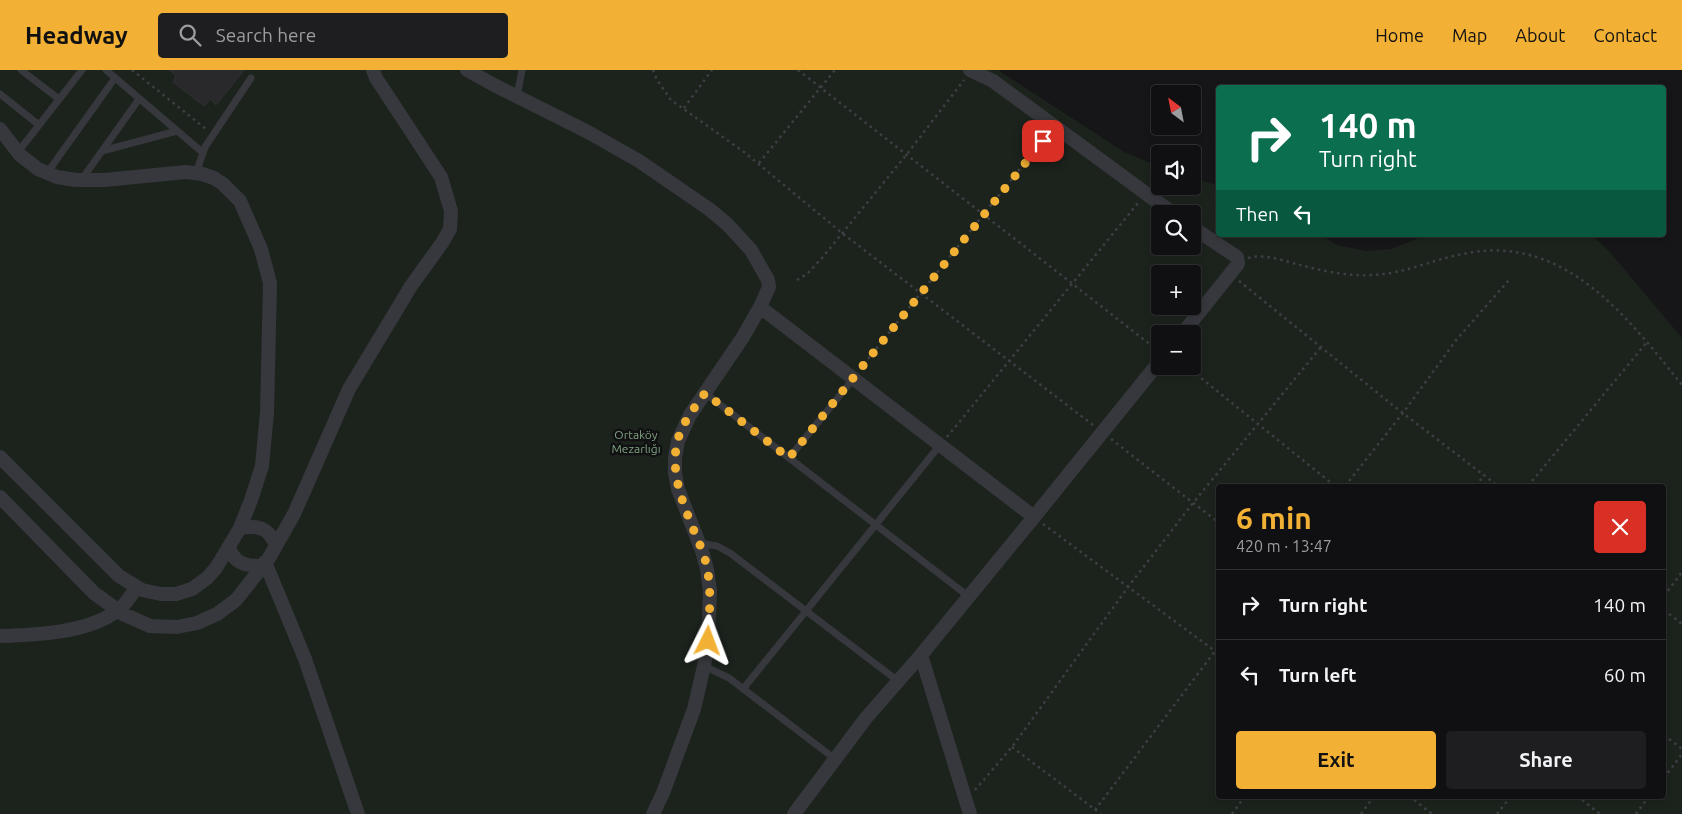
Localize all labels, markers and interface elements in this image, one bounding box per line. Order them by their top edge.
search box [158,13,508,58]
icon: search [176,21,204,49]
text: Headway [25,22,128,49]
text: Search here [216,24,316,46]
text: Home [1375,25,1424,45]
text: Map [1452,25,1487,45]
text: About [1515,25,1565,45]
text: Contact [1593,25,1657,45]
north arrow [1151,85,1201,135]
map controls [1151,85,1201,375]
icon: right [1236,105,1301,170]
text: 140 m [1319,105,1417,145]
pin [1022,120,1064,162]
icon: arrive [1029,127,1057,155]
button: sound [1151,145,1201,195]
text: Turn right [1319,146,1417,171]
icon: left [1289,200,1317,228]
text: Then [1236,203,1279,225]
button: search [1151,205,1201,255]
button: + [1151,265,1201,315]
button: − [1151,325,1201,375]
park label: Ortaköy Mezarlığı [611,428,661,455]
text: 6 min [1236,501,1312,535]
button: close [1594,501,1646,553]
text: 420 m · 13:47 [1236,537,1332,555]
icon: right [1236,591,1264,619]
text: Turn right [1279,594,1367,616]
text: 140 m [1593,594,1646,616]
position arrow [681,614,733,666]
icon: left [1236,661,1264,689]
text: Turn left [1279,664,1357,686]
text: 60 m [1604,664,1646,686]
button: Exit [1236,731,1436,789]
button: Share [1446,731,1646,789]

